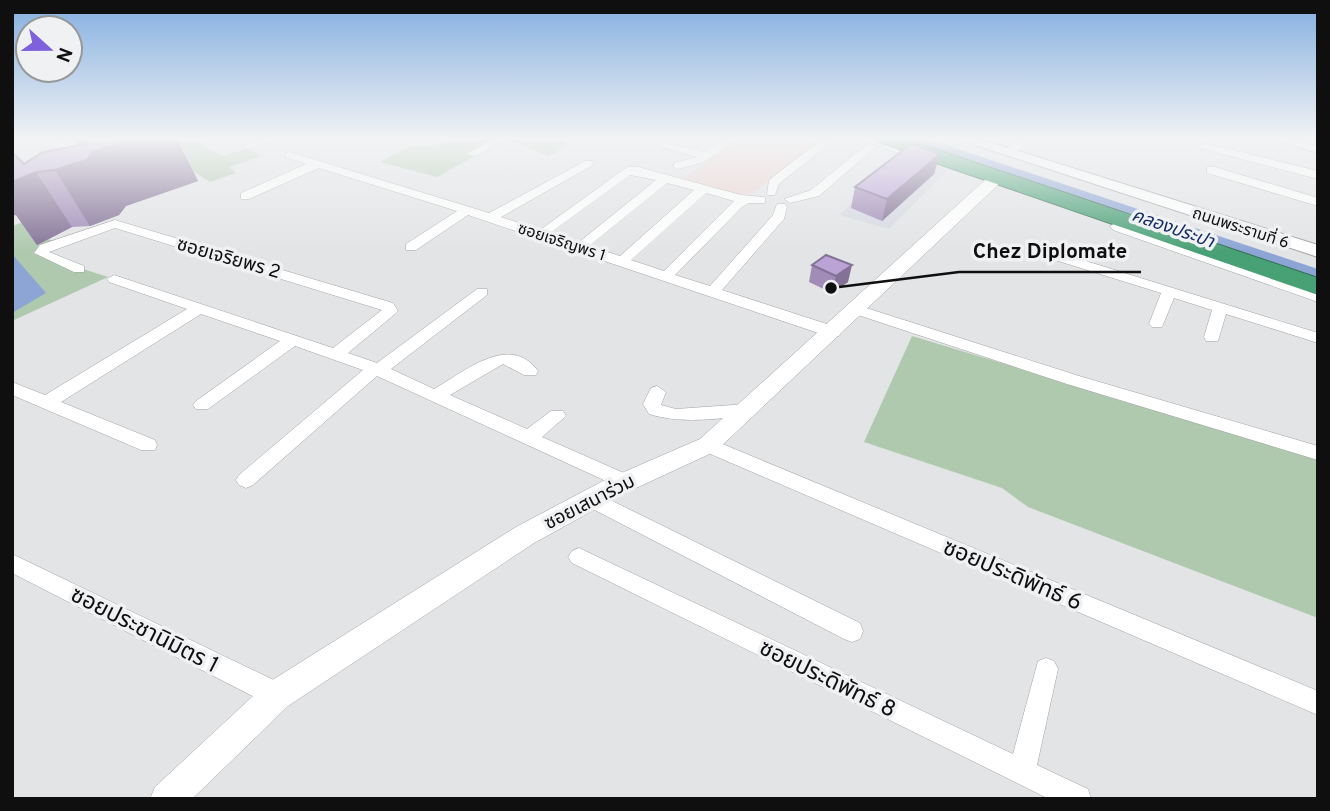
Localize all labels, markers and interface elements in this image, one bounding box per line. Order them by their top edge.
north arrow [14,14,84,84]
text: N [49,44,77,65]
street label: ถนนพระรามที่ 6 [1189,201,1292,254]
water label: คลองประปา [1128,205,1217,254]
street label: ซอยเจริญพร 1 [515,219,608,267]
callout: Chez Diplomate [959,230,1141,272]
street label: ซอยเจริยพร 2 [174,233,283,285]
text: Chez Diplomate [973,239,1127,266]
street label: ซอยเสนาร่วม [540,469,639,536]
street label: ซอยประดิพัทธ์ 6 [938,534,1086,619]
street label: ซอยประชานิมิตร 1 [65,581,223,681]
street label: ซอยประดิพัทธ์ 8 [754,635,900,726]

